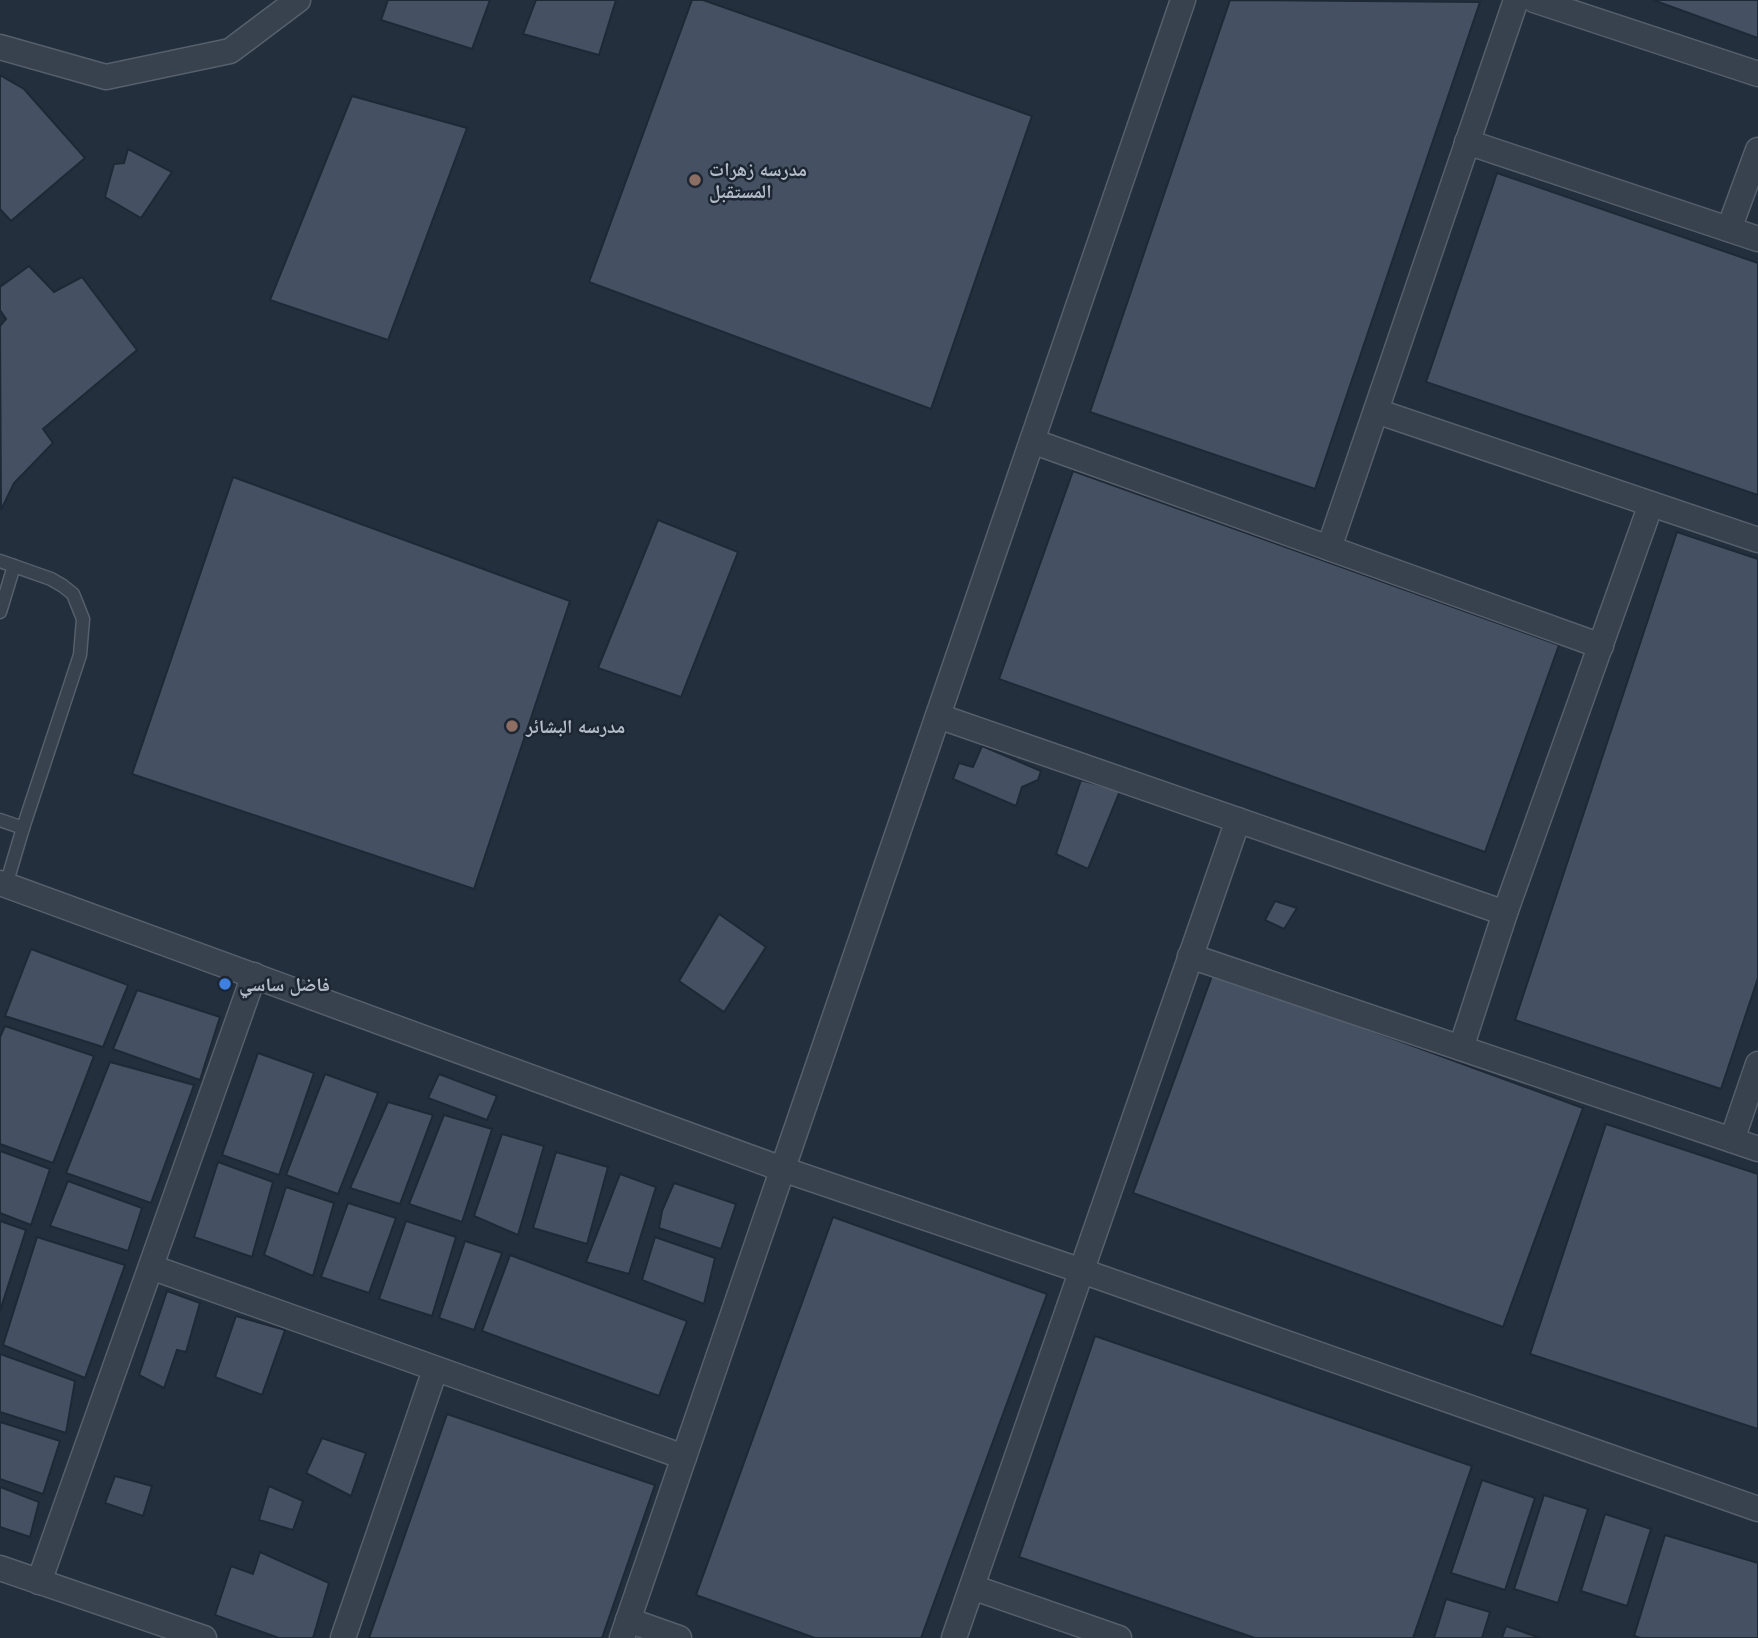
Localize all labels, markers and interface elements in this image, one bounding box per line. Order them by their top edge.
place label: مدرسه زهرات المستقبل [709,159,807,203]
marker: مدرسه زهرات المستقبل [687,172,703,188]
place label: مدرسه البشائر [525,716,625,737]
marker: مدرسه البشائر [504,718,520,734]
place label: فاضل ساسي [239,974,330,999]
marker: فاضل ساسي [217,976,233,992]

